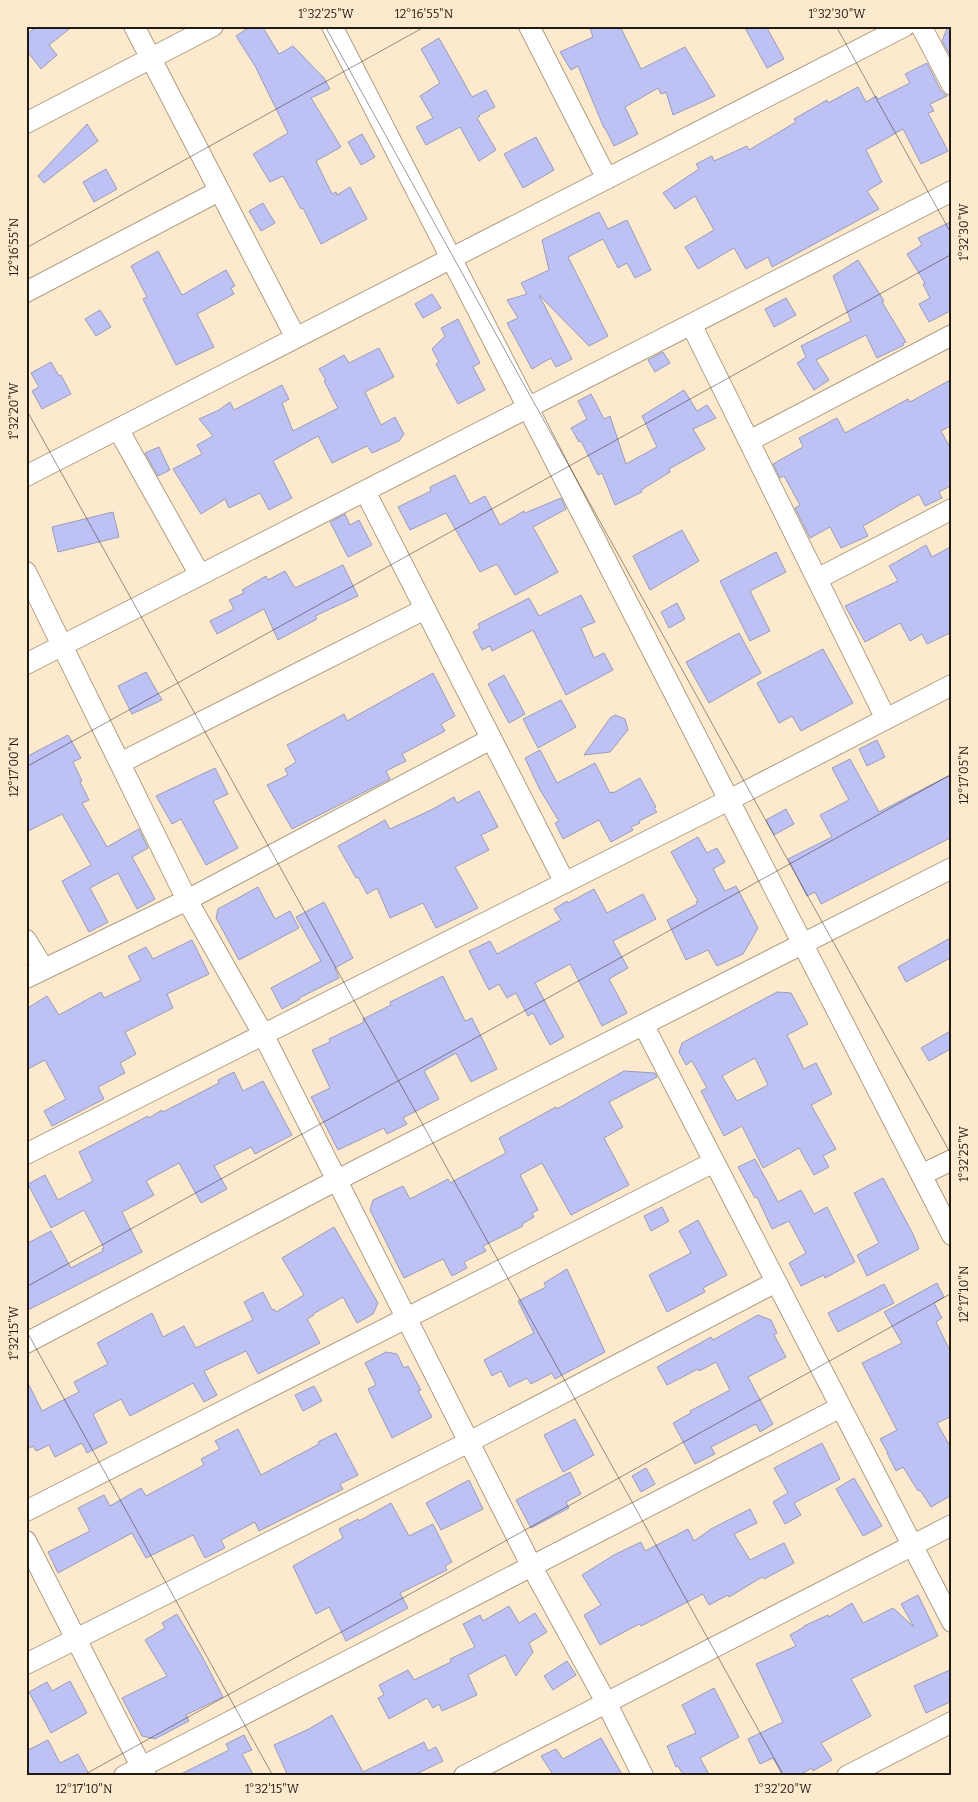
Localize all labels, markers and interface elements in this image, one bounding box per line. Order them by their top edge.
text: 1°32'25"W [298,7,355,21]
text: 12°16'55"N [395,7,454,21]
text: 1°32'30"W [808,7,866,21]
text: 1°32'30"W [957,203,971,261]
text: 12°16'55"N [7,217,21,276]
text: 1°32'20"W [7,382,21,439]
text: 12°17'00"N [7,737,21,797]
text: 12°17'05"N [957,745,971,804]
text: 1°32'25"W [957,1125,971,1182]
text: 12°17'10"N [957,1265,971,1323]
text: 1°32'15"W [7,1305,21,1360]
text: 12°17'10"N [55,1782,113,1796]
text: 1°32'15"W [245,1782,300,1796]
text: 1°32'20"W [755,1782,812,1796]

